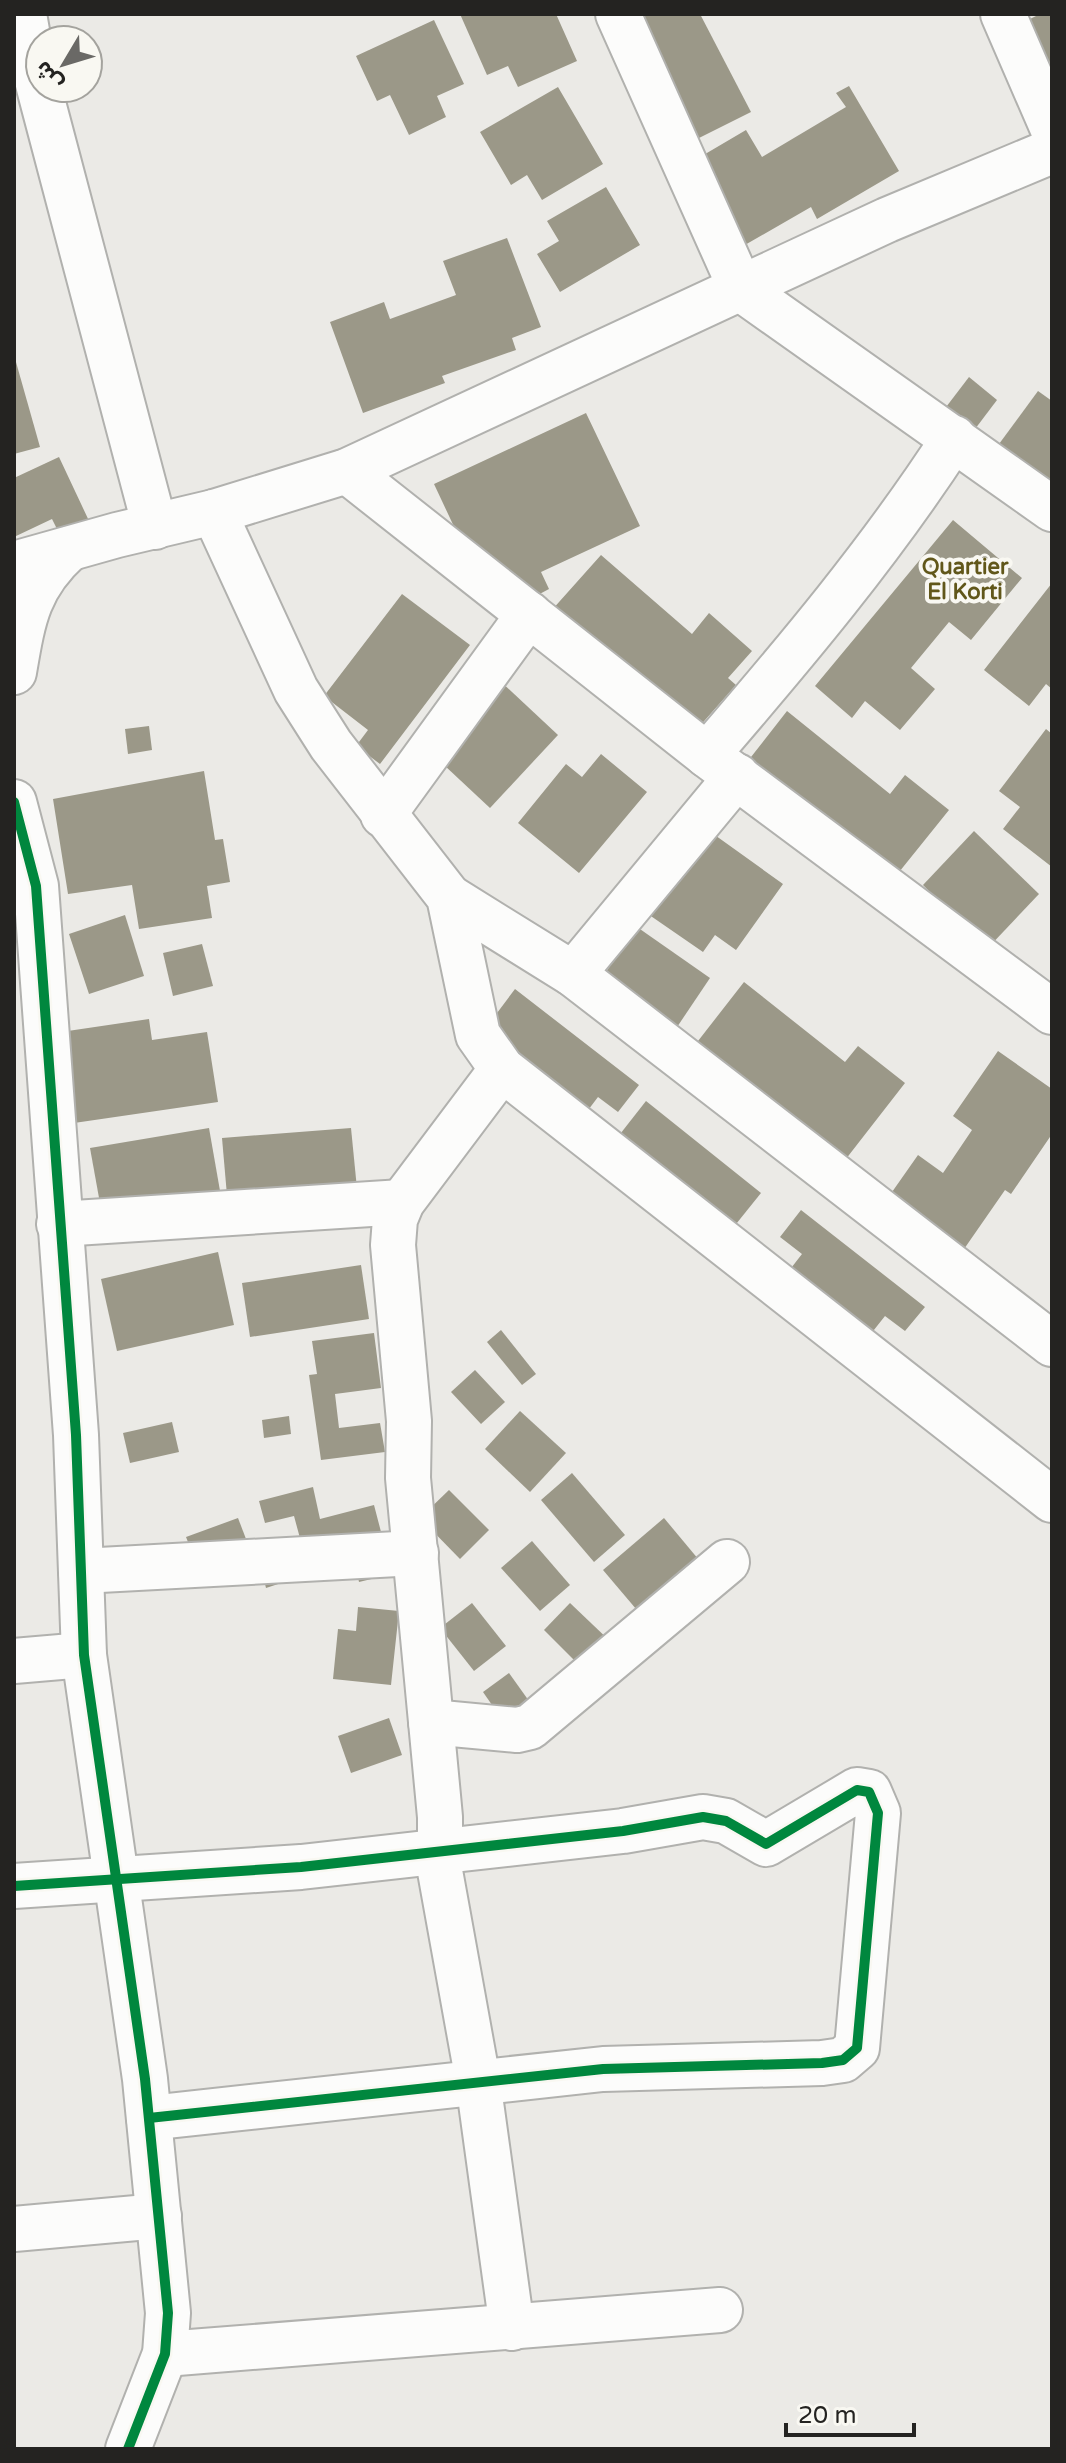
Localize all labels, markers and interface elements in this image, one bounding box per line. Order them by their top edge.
north arrow [24,24,104,104]
text: ش [30,56,69,96]
district label: Quartier El Korti [922,554,1009,605]
scale bar [786,2387,914,2437]
text: 20 m [798,2401,856,2430]

